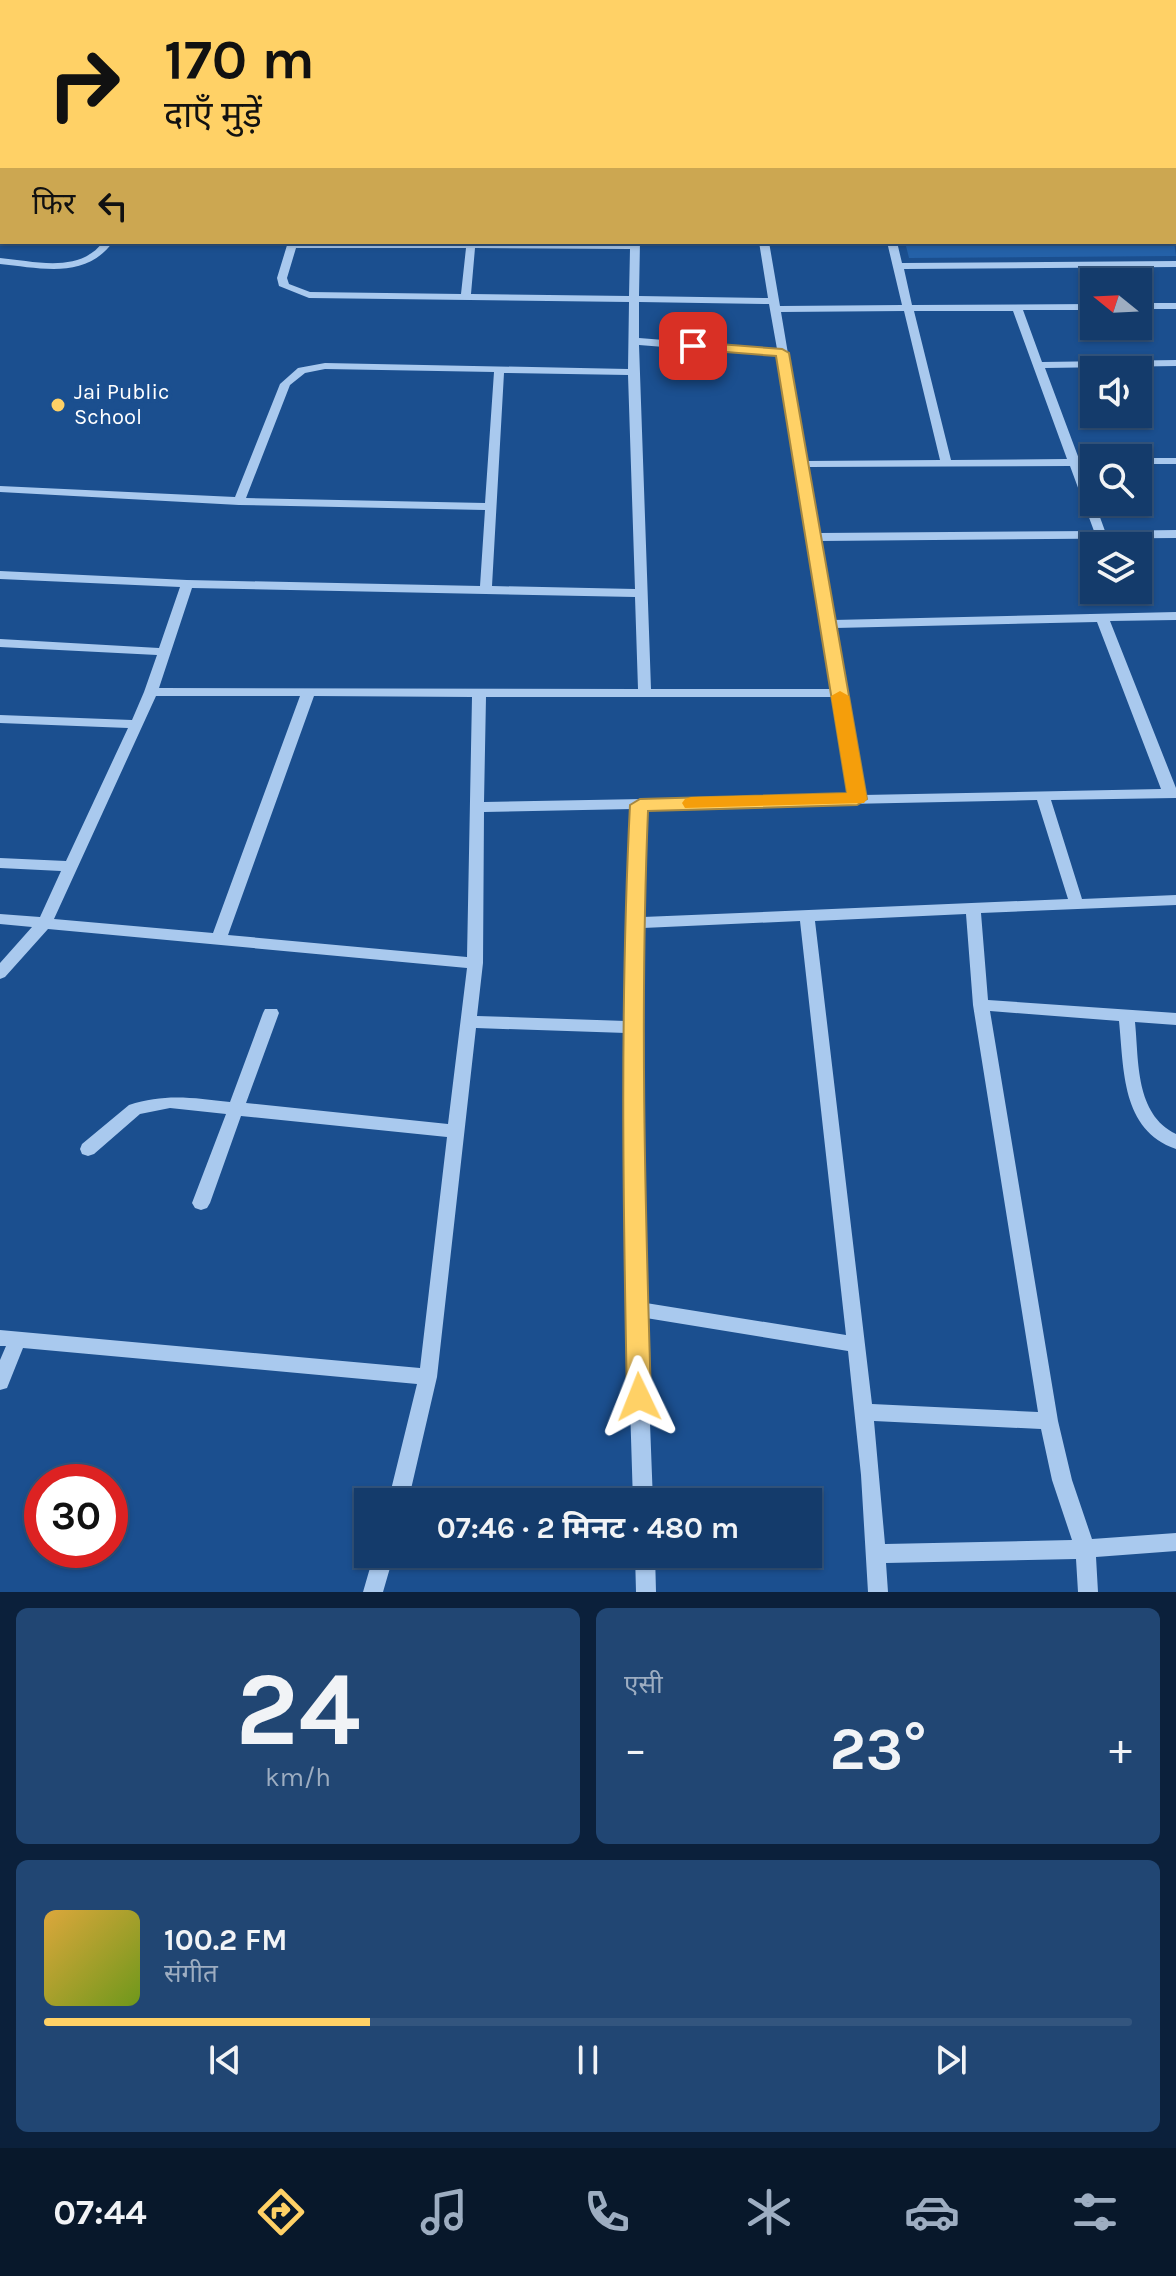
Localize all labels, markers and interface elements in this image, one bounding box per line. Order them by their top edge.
text: 170 m [164,27,315,92]
icon: right [32,32,136,136]
text: दाएँ मुड़ें [164,94,262,136]
icon: left [91,184,135,228]
text: फिर [32,186,75,222]
north arrow [1080,268,1152,340]
map controls [1080,268,1152,604]
pin [659,312,727,380]
icon: arrive [671,324,715,368]
button: sound [1080,356,1152,428]
place label: Jai Public School [74,379,169,430]
marker: Jai Public School [49,396,67,414]
button: search [1080,444,1152,516]
button: layers [1080,532,1152,604]
position arrow [597,1355,681,1439]
speed limit sign: 30 [24,1464,128,1568]
text: 07:46 · 2 मिनट · 480 m [437,1510,739,1546]
text: 24 [236,1649,360,1770]
text: एसी [624,1669,663,1700]
text: 23° [830,1714,926,1784]
text: − [624,1724,647,1775]
text: + [1109,1724,1132,1775]
text: km/h [265,1762,331,1793]
text: 100.2 FM [164,1922,287,1958]
text: संगीत [164,1958,218,1989]
icon: previous [203,2038,247,2082]
icon: pause [566,2038,610,2082]
icon: next [929,2038,973,2082]
icon: directions [253,2184,309,2240]
icon: music [416,2184,472,2240]
icon: phone [579,2184,635,2240]
icon: climate [741,2184,797,2240]
icon: car [904,2184,960,2240]
icon: filters [1067,2184,1123,2240]
text: 07:44 [53,2191,147,2233]

